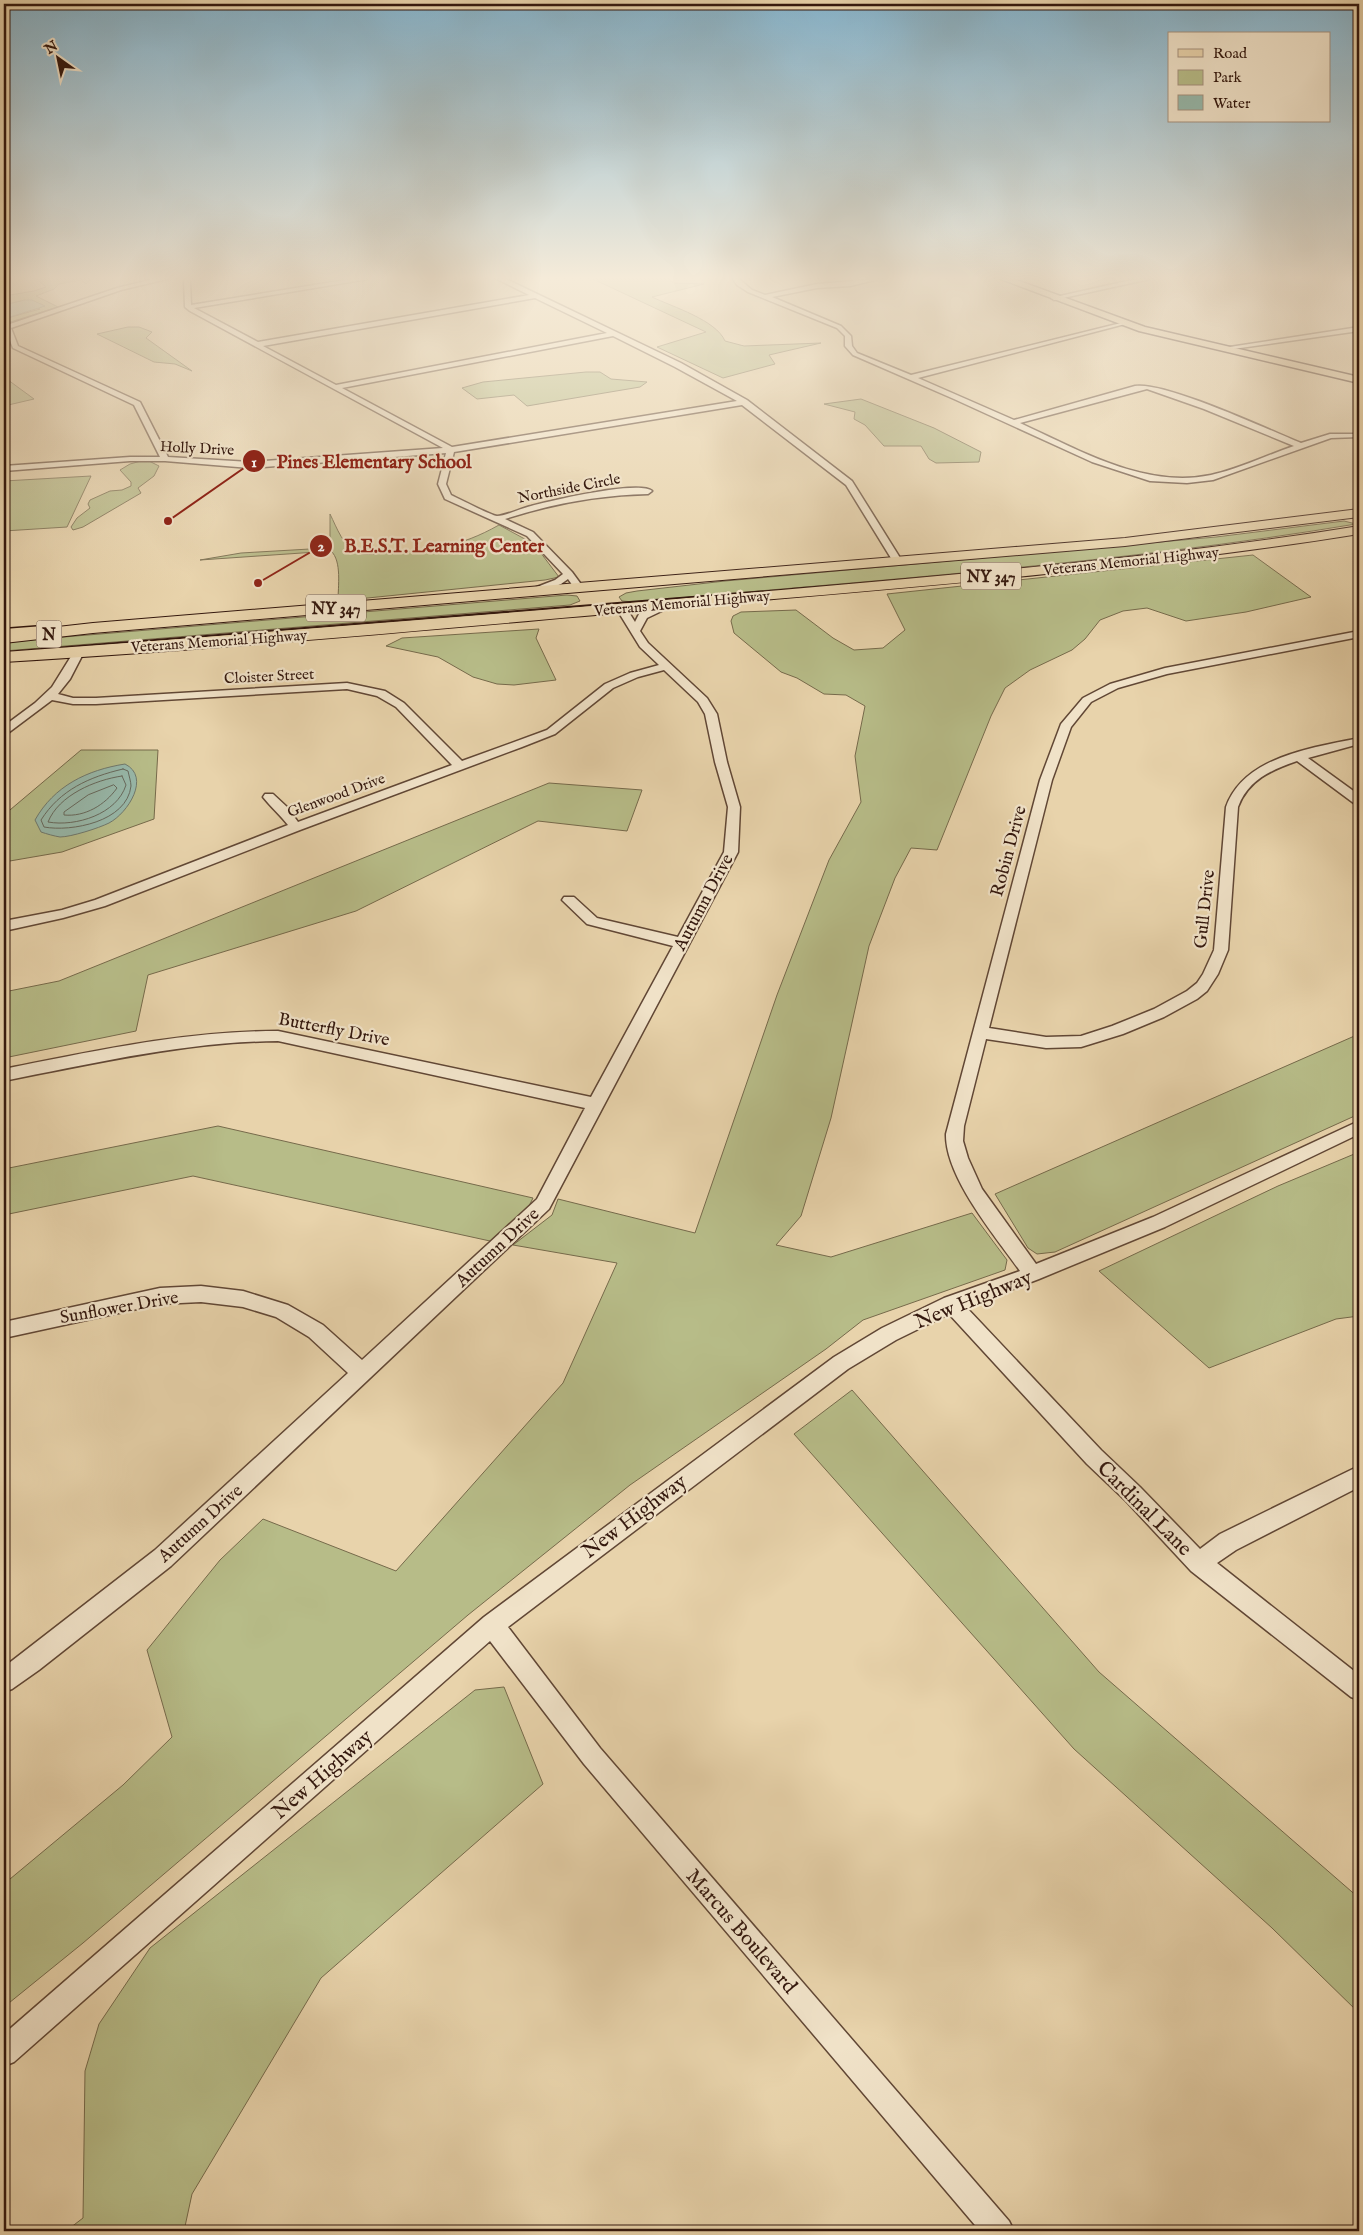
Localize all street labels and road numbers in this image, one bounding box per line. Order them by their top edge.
street label: Holly Drive [159,437,235,460]
street label: Northside Circle [516,469,622,508]
street label: Veterans Memorial Highway [1041,543,1220,580]
road number: NY 347 [961,562,1021,590]
street label: Veterans Memorial Highway [592,586,771,621]
road number: NY 347 [306,594,366,622]
road number: N [36,620,62,648]
street label: Veterans Memorial Highway [129,626,308,657]
street label: Cloister Street [224,665,315,688]
street label: Glenwood Drive [285,769,388,822]
street label: Robin Drive [986,803,1033,899]
street label: Autumn Drive [669,850,739,956]
street label: Gull Drive [1190,868,1221,950]
street label: Butterfly Drive [276,1008,391,1053]
street label: Autumn Drive [451,1203,545,1293]
street label: New Highway [911,1264,1037,1336]
street label: Sunflower Drive [58,1287,180,1330]
street label: Cardinal Lane [1091,1456,1198,1563]
street label: New Highway [577,1469,693,1565]
street label: Autumn Drive [153,1480,248,1569]
street label: New Highway [267,1724,379,1826]
street label: Marcus Boulevard [679,1864,803,2001]

